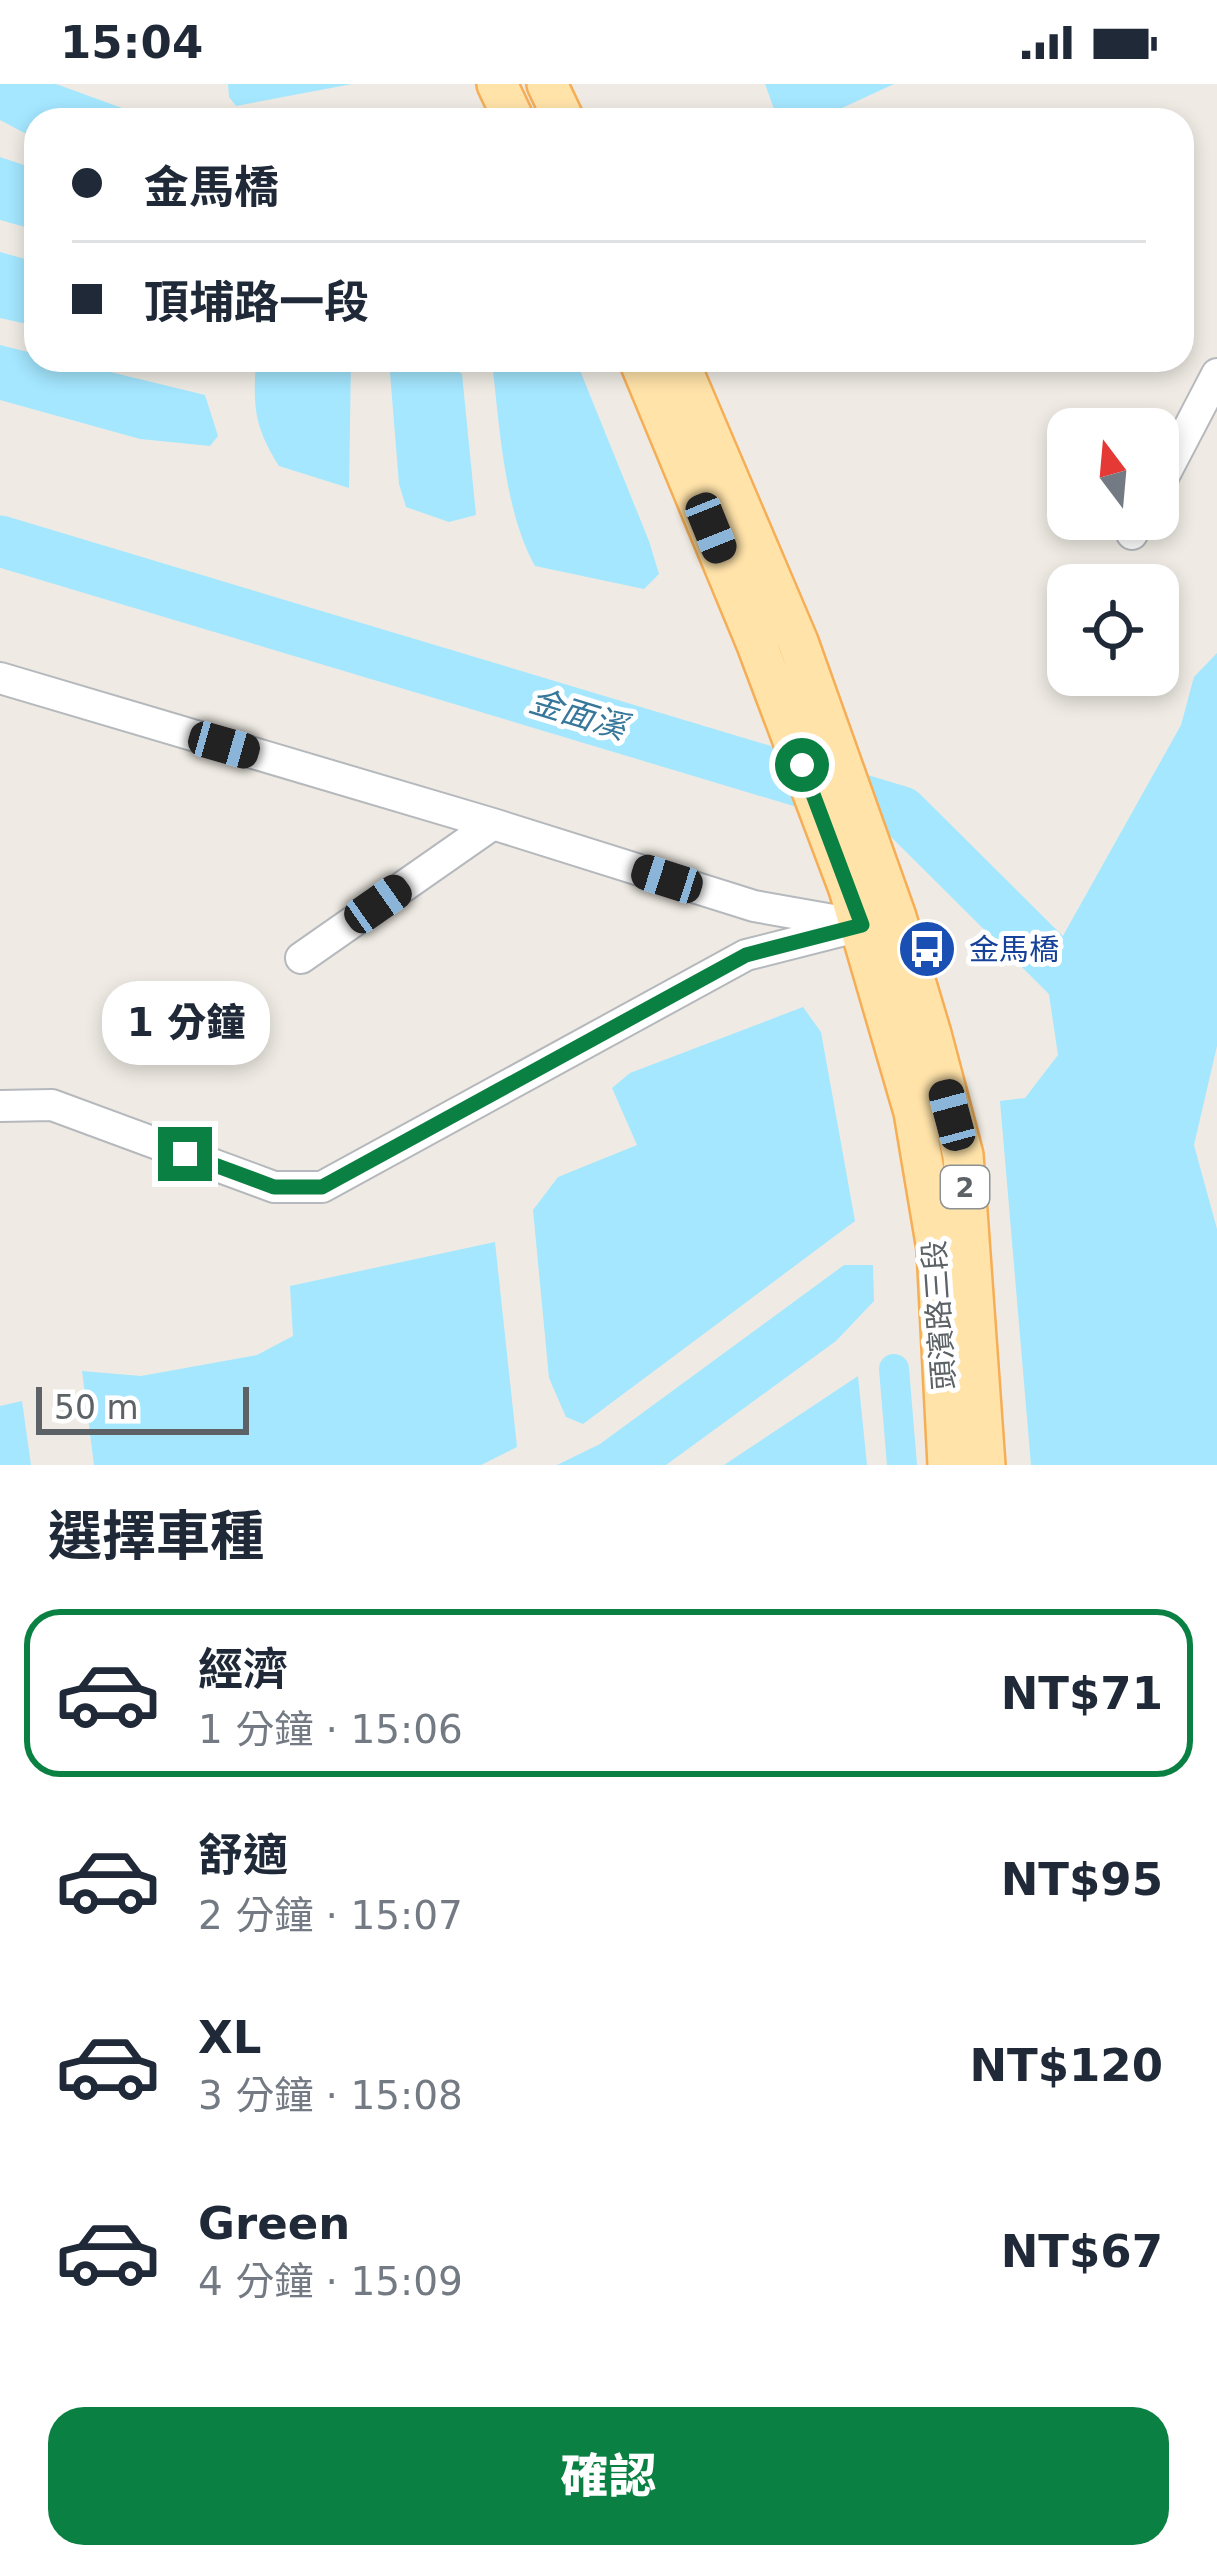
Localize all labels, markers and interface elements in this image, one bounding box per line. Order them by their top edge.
text: 15:04 [60,16,203,69]
text: 金馬橋 [144,161,279,214]
text: 頂埔路一段 [144,276,369,329]
north arrow [1047,408,1179,540]
map controls [1047,408,1179,696]
car [681,488,741,568]
button: locate [1047,564,1179,696]
water label: 金面溪 [525,681,635,748]
car [184,718,264,772]
route start [775,738,829,792]
car [627,851,707,907]
car [338,869,418,939]
bus stop icon: 金馬橋 [896,918,958,980]
place label: 金馬橋 [969,932,1059,967]
callout: 1 分鐘 [101,980,269,1064]
text: 1 分鐘 [127,1000,245,1045]
car [925,1076,979,1154]
route end [158,1127,212,1181]
road number: 2 [941,1166,989,1208]
street label: 頭濱路三段 [916,1239,962,1391]
scale bar [36,1381,249,1434]
text: 50 m [54,1388,139,1427]
text: 選擇車種 [48,1505,264,1568]
icon: car [54,1639,162,1747]
text: 經濟 [198,1643,288,1696]
text: NT$71 [1001,1667,1163,1720]
text: 1 分鐘 · 15:06 [198,1707,463,1752]
icon: car [54,1825,162,1933]
text: 舒適 [198,1829,288,1882]
text: NT$95 [1001,1853,1163,1906]
text: 2 分鐘 · 15:07 [198,1893,463,1938]
icon: car [54,2011,162,2119]
text: XL [198,2011,261,2064]
text: NT$120 [969,2039,1163,2092]
text: 3 分鐘 · 15:08 [198,2073,463,2118]
icon: car [54,2197,162,2305]
text: Green [198,2197,350,2250]
text: NT$67 [1001,2225,1163,2278]
text: 4 分鐘 · 15:09 [198,2259,463,2304]
button: 確認 [48,2407,1169,2545]

